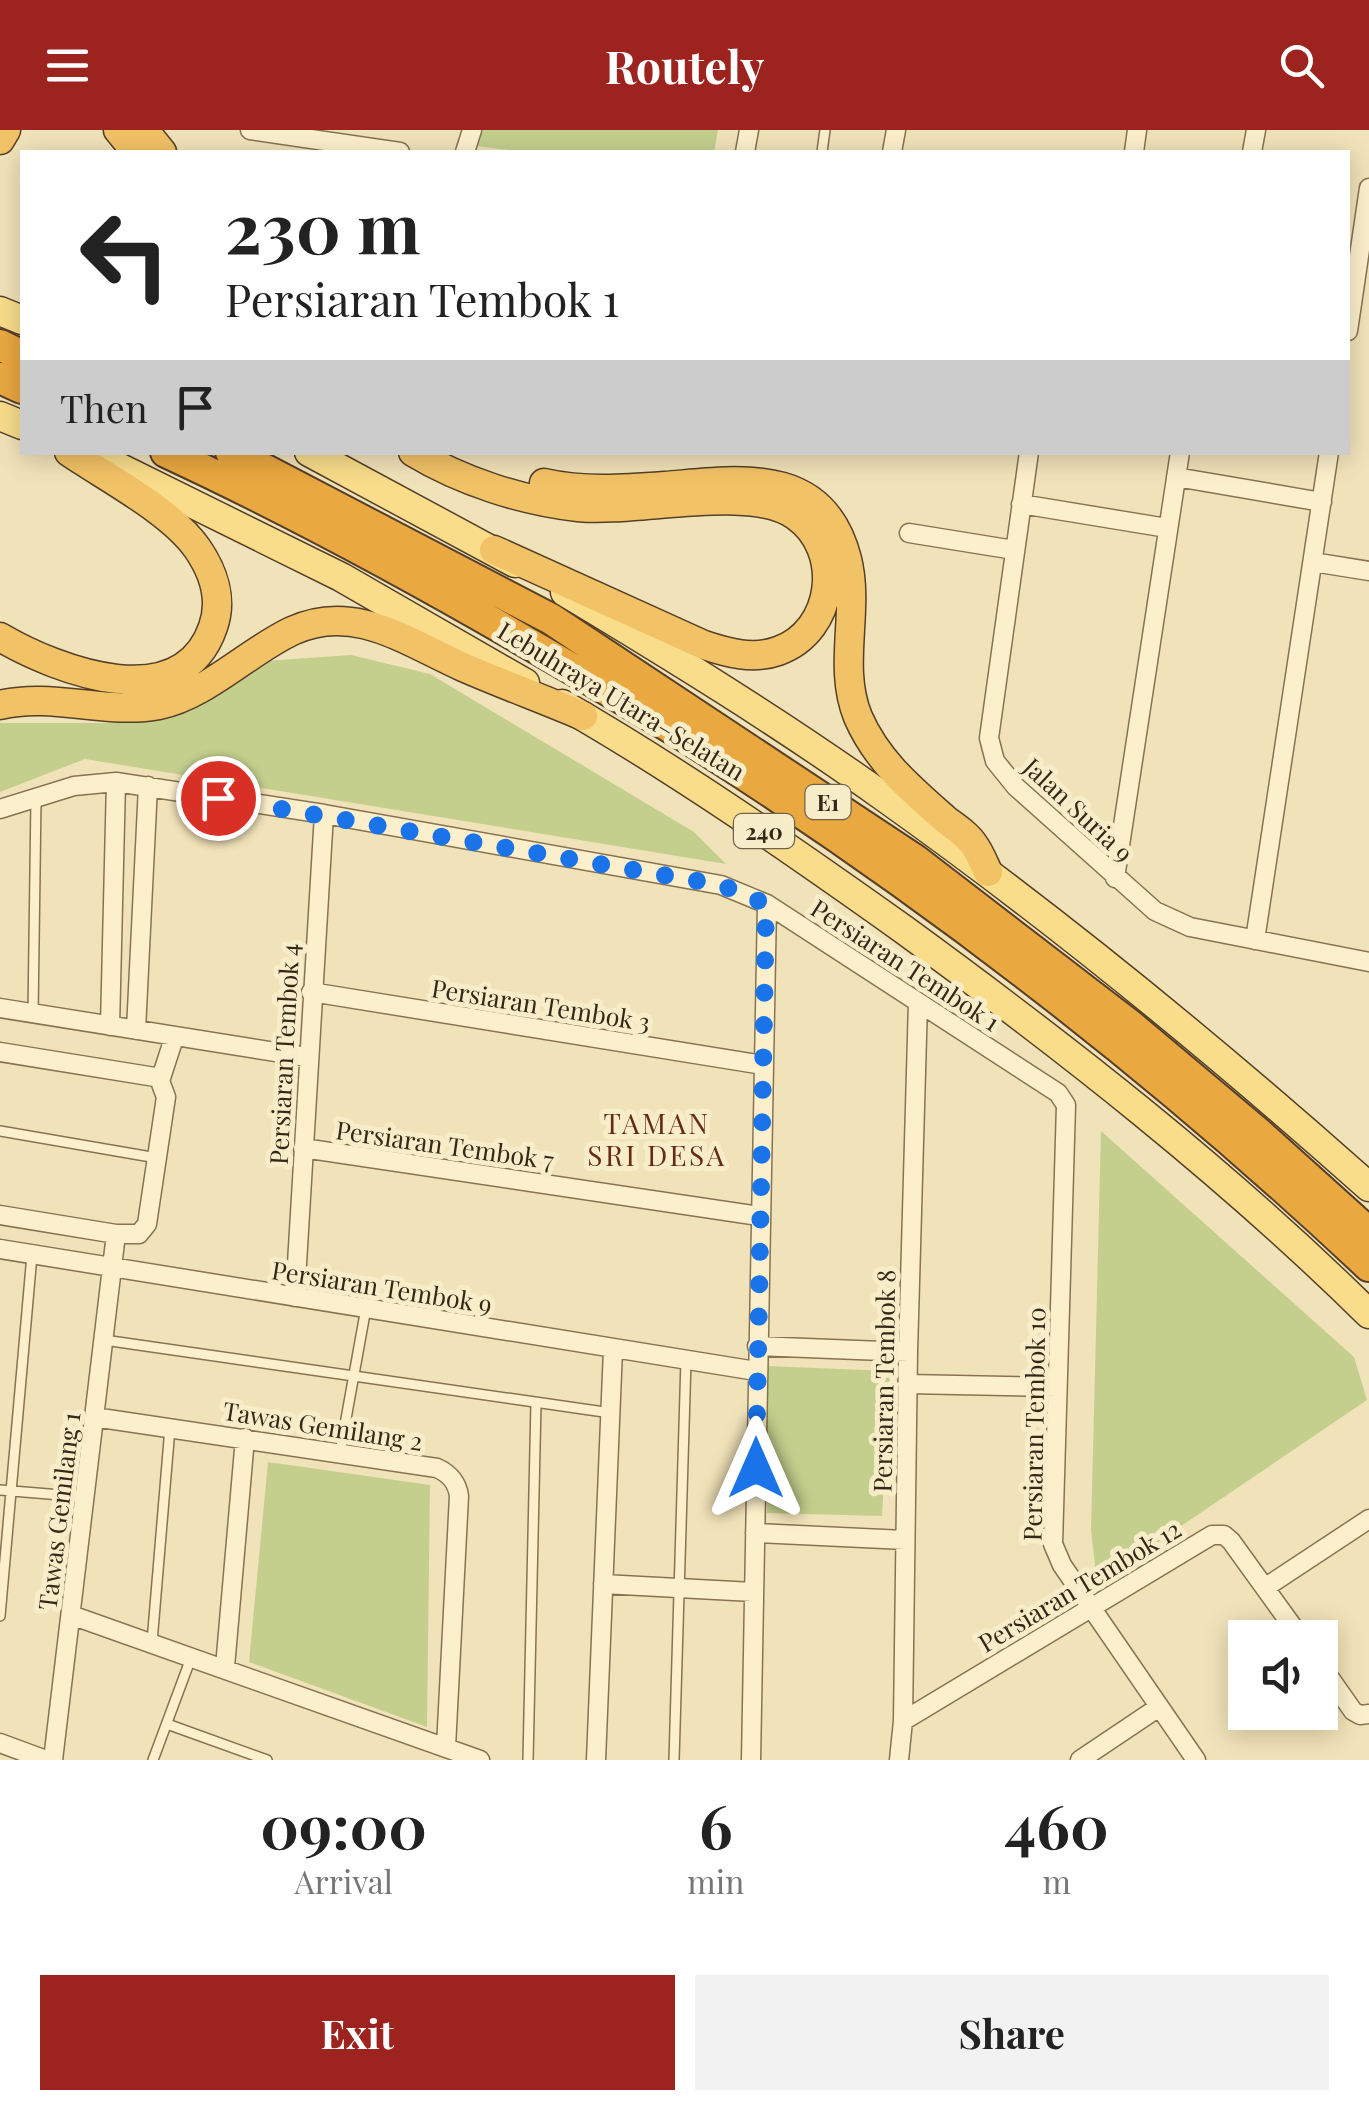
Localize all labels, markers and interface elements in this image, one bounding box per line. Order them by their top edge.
text: Routely [605,35,764,95]
icon: menu [40,38,95,93]
icon: search [1274,38,1329,93]
text: 230 m [225,178,421,272]
icon: left [60,190,190,320]
text: Persiaran Tembok 1 [225,268,619,328]
icon: arrive [168,380,223,435]
text: Then [60,382,148,433]
street label: Lebuhraya Utara–Selatan [492,613,752,787]
street label: Jalan Suria 9 [1016,749,1141,868]
pin [176,756,261,841]
icon: arrive [191,771,246,826]
road number: E1 [806,785,850,819]
road number: 240 [734,814,794,848]
street label: Persiaran Tembok 1 [805,891,1007,1037]
street label: Persiaran Tembok 4 [261,943,305,1165]
street label: Persiaran Tembok 3 [429,970,653,1038]
district label: TAMAN SRI DESA [587,1104,727,1173]
street label: Persiaran Tembok 7 [334,1112,556,1176]
street label: Persiaran Tembok 9 [270,1252,494,1320]
street label: Persiaran Tembok 8 [865,1269,901,1493]
street label: Persiaran Tembok 10 [1014,1307,1052,1541]
street label: Tawas Gemilang 2 [221,1393,425,1457]
street label: Tawas Gemilang 1 [29,1410,87,1612]
position arrow [704,1416,808,1520]
street label: Persiaran Tembok 12 [972,1511,1186,1659]
map controls [1228,1620,1338,1730]
button: sound [1228,1620,1338,1730]
text: 09:00 [260,1784,427,1864]
text: 6 [699,1784,733,1864]
text: 460 [1005,1784,1109,1864]
text: Arrival [294,1859,393,1902]
text: min [687,1859,744,1902]
text: m [1042,1859,1071,1902]
button: Exit [40,1975,675,2090]
button: Share [695,1975,1329,2090]

